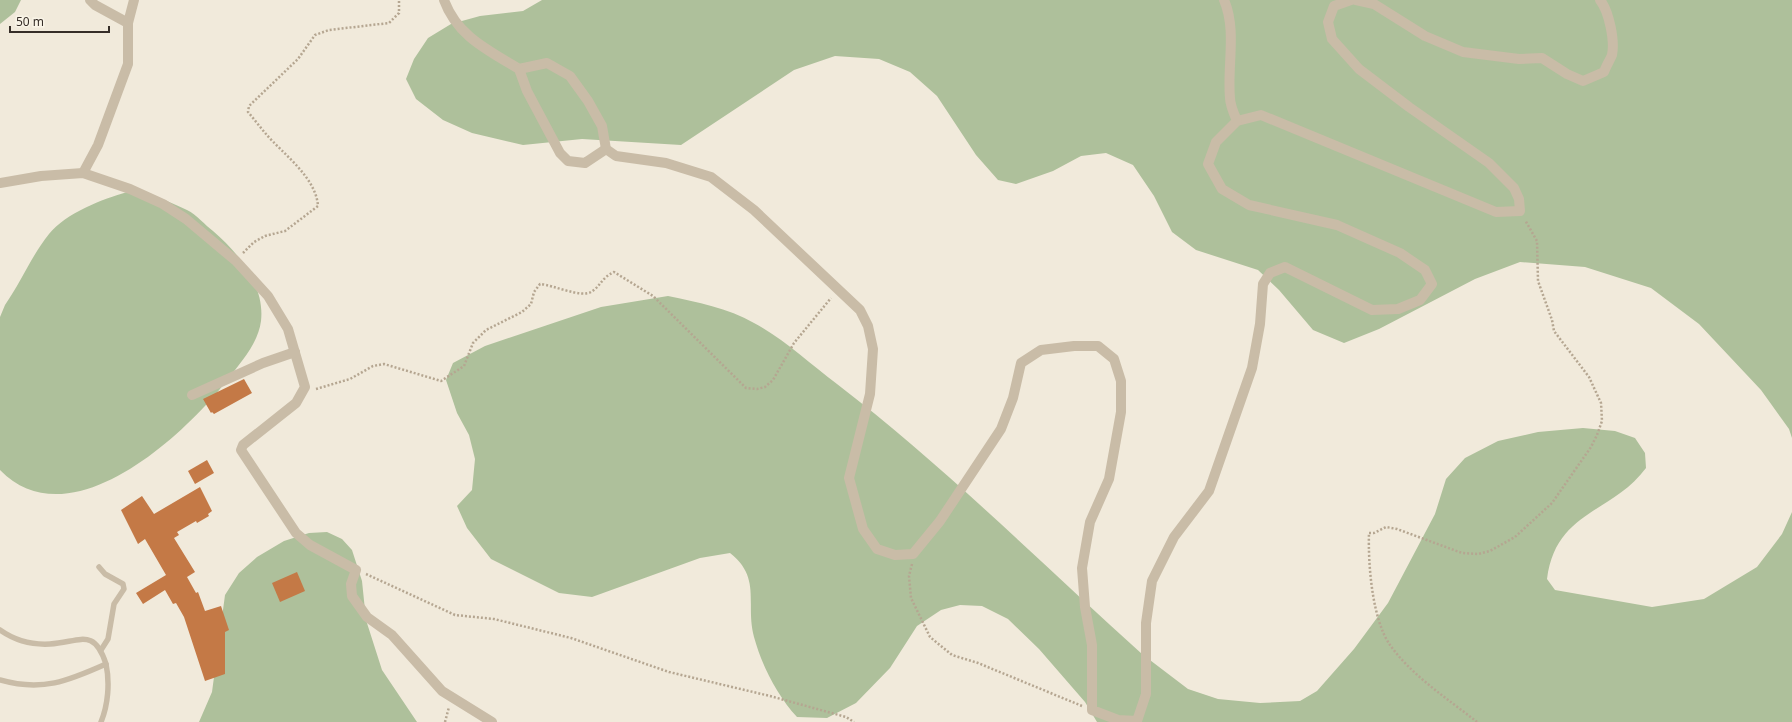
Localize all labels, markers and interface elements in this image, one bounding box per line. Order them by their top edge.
scale bar [10,8,109,34]
text: 50 m [16,13,44,30]

